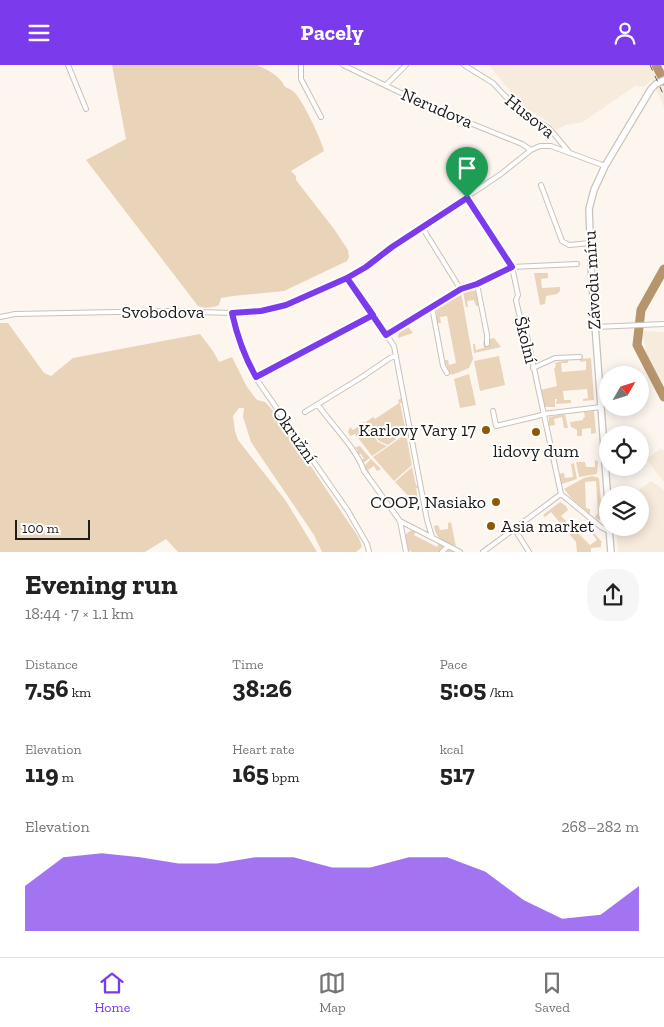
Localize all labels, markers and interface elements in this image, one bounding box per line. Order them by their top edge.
icon: menu [25,19,53,47]
text: Pacely [301,19,363,46]
icon: person [611,19,639,47]
street label: Nerudova [398,83,476,133]
street label: Husova [501,89,560,143]
pin [446,147,488,198]
icon: arrive [453,154,481,182]
street label: Závodu míru [578,230,606,330]
street label: Svobodova [121,301,205,323]
street label: Školní [510,314,542,366]
north arrow [599,366,649,416]
map controls [599,366,649,536]
street label: Okružní [268,403,322,467]
place label: Karlovy Vary 17 [358,419,477,441]
marker: Karlovy Vary 17 [480,424,492,436]
marker: lidovy dum [530,426,542,438]
button: locate [599,426,649,476]
place label: lidovy dum [493,440,580,462]
button: layers [599,486,649,536]
place label: COOP, Nasiako [370,491,486,513]
marker: COOP, Nasiako [490,496,502,508]
place label: Asia market [501,515,595,537]
scale bar [15,517,90,540]
text: 100 m [22,520,59,537]
marker: Asia market [485,520,497,532]
text: Evening run [25,568,178,601]
button: share [587,569,639,621]
text: 18:44 · 7 × 1.1 km [25,604,134,623]
text: Distance [25,656,78,673]
text: Time [232,656,264,673]
text: Pace [440,656,467,673]
text: 7.56 [25,673,69,703]
text: 38:26 [232,673,292,703]
text: 5:05 [440,673,486,703]
text: km [69,684,91,701]
text: /km [486,684,514,701]
text: Elevation [25,741,82,758]
text: Heart rate [232,741,295,758]
text: kcal [440,741,464,758]
text: 119 [25,758,59,788]
text: 165 [232,758,269,788]
text: 517 [440,758,475,788]
text: m [59,769,74,786]
text: bpm [269,769,299,786]
text: Elevation [25,817,90,836]
text: 268–282 m [561,817,639,836]
tab: Home [94,969,130,1016]
tab: Map [318,969,346,1016]
tab: Saved [535,969,570,1016]

